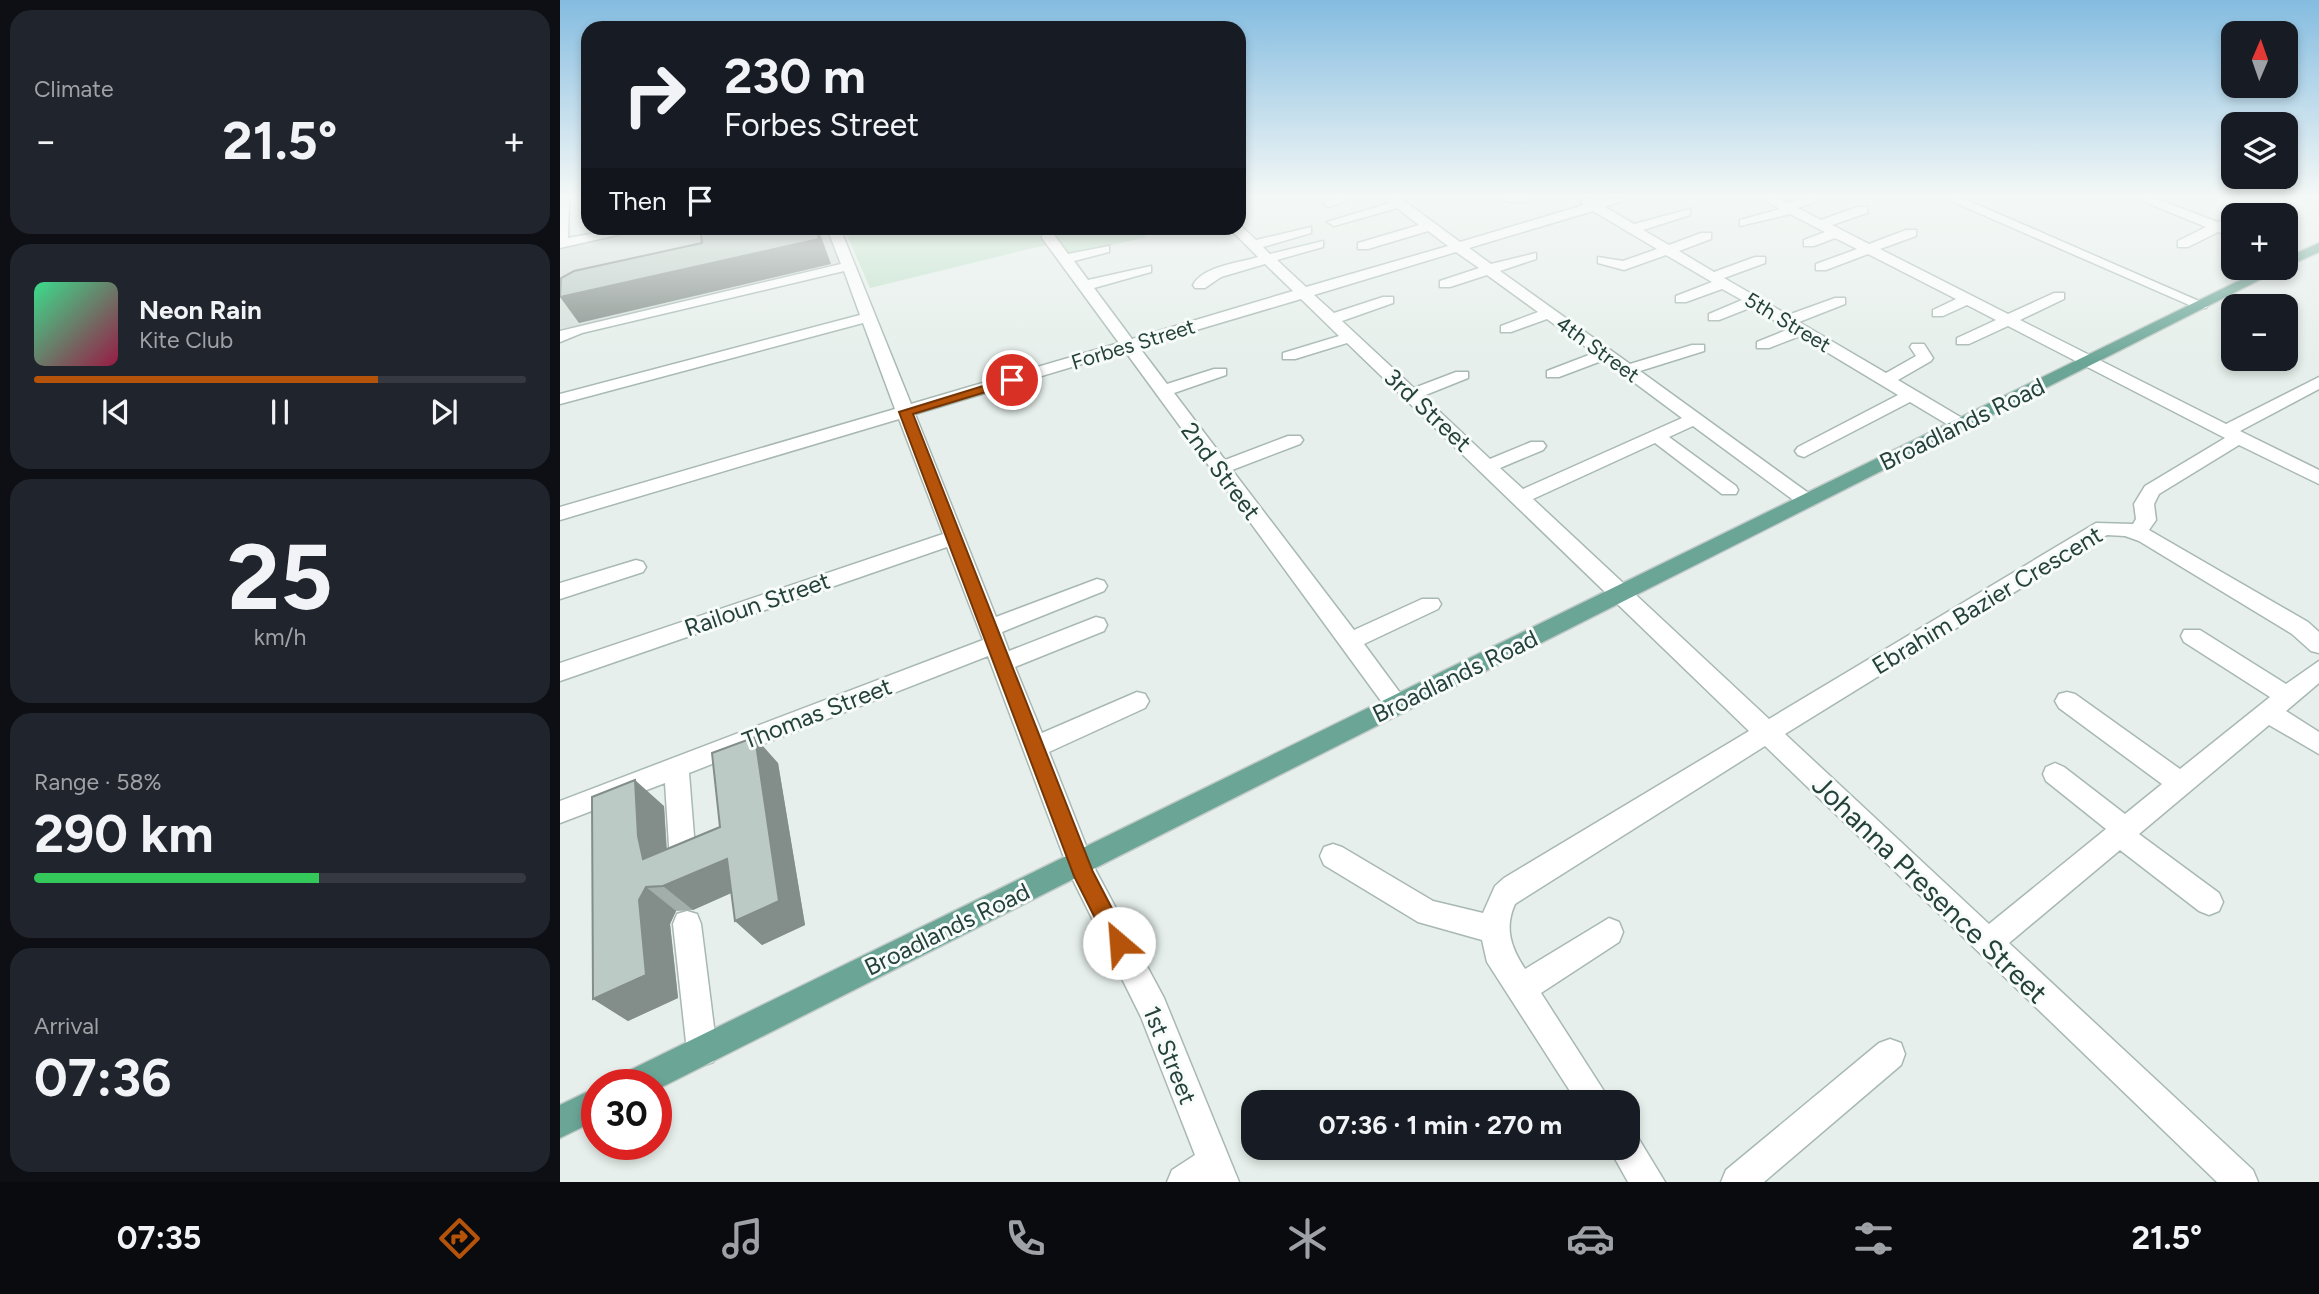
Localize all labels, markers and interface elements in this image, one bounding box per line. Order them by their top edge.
north arrow [2221,21,2298,98]
map controls [2221,21,2298,371]
text: 230 m [724,46,866,105]
icon: right [609,49,700,140]
text: Climate [34,75,113,103]
text: Forbes Street [724,106,919,144]
text: 21.5° [223,110,337,172]
button: layers [2221,112,2298,189]
text: − [34,118,58,164]
text: + [502,118,526,164]
icon: arrive [681,182,719,220]
text: Then [609,185,667,217]
button: + [2221,203,2298,280]
street label: 5th Street [1741,287,1836,357]
text: Neon Rain [139,294,262,326]
button: − [2221,294,2298,371]
street label: 4th Street [1552,310,1645,388]
street label: Forbes Street [1068,313,1198,375]
text: Kite Club [139,326,233,354]
pin [982,350,1042,410]
icon: arrive [993,361,1031,399]
street label: 3rd Street [1378,362,1478,458]
street label: Broadlands Road [1875,371,2049,477]
icon: previous [97,393,135,431]
icon: pause [261,393,299,431]
icon: next [425,393,463,431]
street label: 2nd Street [1175,417,1267,525]
street label: Ebrahim Bazier Crescent [1867,520,2107,680]
text: 25 [227,523,333,632]
street label: Railoun Street [680,566,834,642]
text: km/h [254,623,306,651]
street label: Broadlands Road [1368,623,1542,729]
street label: Thomas Street [738,671,896,755]
text: Range · 58% [34,768,162,796]
street label: Johanna Presence Street [1805,768,2055,1010]
text: 290 km [34,803,214,865]
street label: Broadlands Road [860,876,1034,982]
position arrow [1082,906,1156,980]
street label: 1st Street [1137,1002,1203,1108]
text: Arrival [34,1012,99,1040]
text: 07:36 [34,1047,171,1109]
speed limit sign: 30 [581,1069,672,1160]
text: 07:36 · 1 min · 270 m [1319,1109,1562,1141]
icon: directions [435,1214,484,1263]
icon: music [718,1214,767,1263]
icon: phone [1001,1214,1050,1263]
icon: climate [1283,1214,1332,1263]
icon: car [1566,1214,1615,1263]
icon: filters [1849,1214,1898,1263]
text: 07:35 [117,1219,201,1257]
text: 21.5° [2131,1219,2202,1257]

